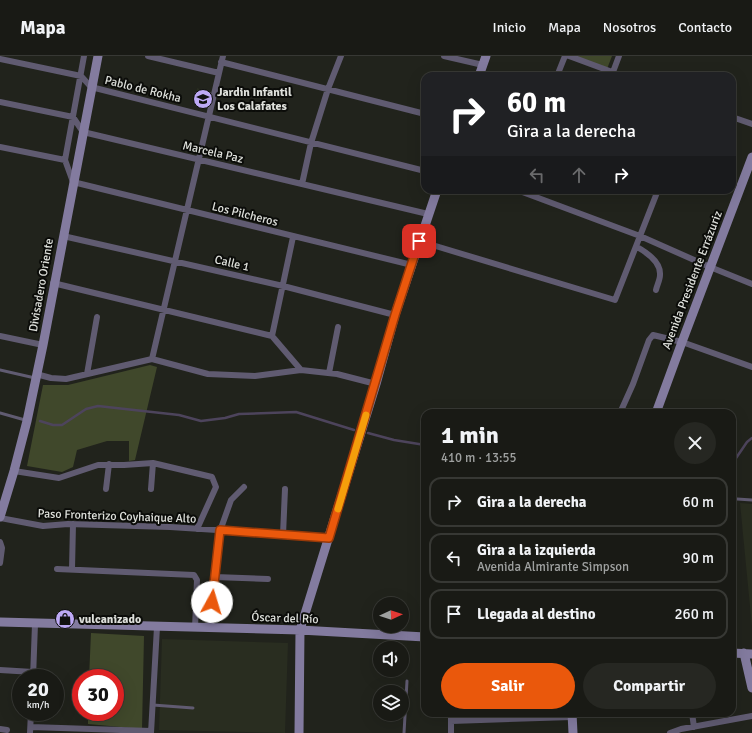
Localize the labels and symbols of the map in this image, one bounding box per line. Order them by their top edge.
street label: Pablo de Rokha [103,73,183,106]
place label: Jardin Infantil Los Calafates [217,85,292,114]
school or university icon: Jardin Infantil Los Calafates [192,88,214,110]
street label: Marcela Paz [181,138,245,167]
street label: Los Pilcheros [210,199,279,230]
street label: Avenida Presidente Errázuriz [659,209,726,352]
pin [402,224,436,258]
street label: Divisadero Oriente [26,237,57,333]
street label: Calle 1 [213,252,251,275]
street label: Paso Fronterizo Coyhaique Alto [37,506,197,527]
position arrow [191,581,233,623]
north arrow [373,597,409,633]
shop icon: vulcanizado [54,608,76,630]
street label: Óscar del Río [251,610,319,627]
place label: vulcanizado [78,612,141,627]
speed limit sign: 30 [72,669,124,721]

